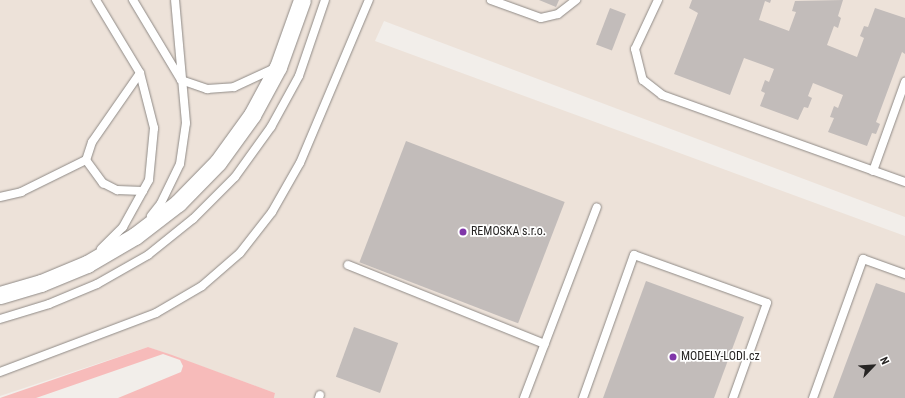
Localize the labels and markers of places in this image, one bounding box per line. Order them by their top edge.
place label: REMOSKA s.r.o. [471,225,546,239]
marker: REMOSKA s.r.o. [458,227,468,237]
place label: MODELY-LODI.cz [681,350,760,364]
marker: MODELY-LODI.cz [668,352,678,362]

